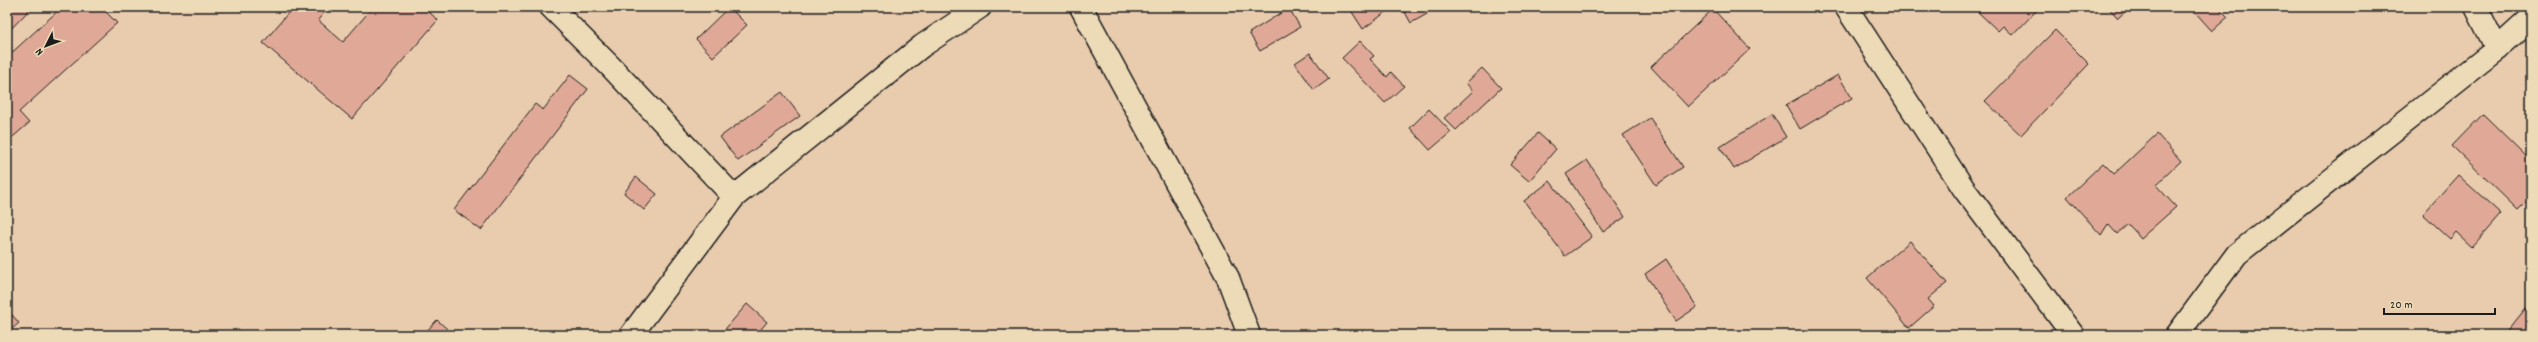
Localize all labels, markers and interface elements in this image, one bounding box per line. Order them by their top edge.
north arrow [26,26,66,66]
text: N [32,44,48,59]
scale bar [2384,290,2495,316]
text: 20 m [2390,297,2413,314]

